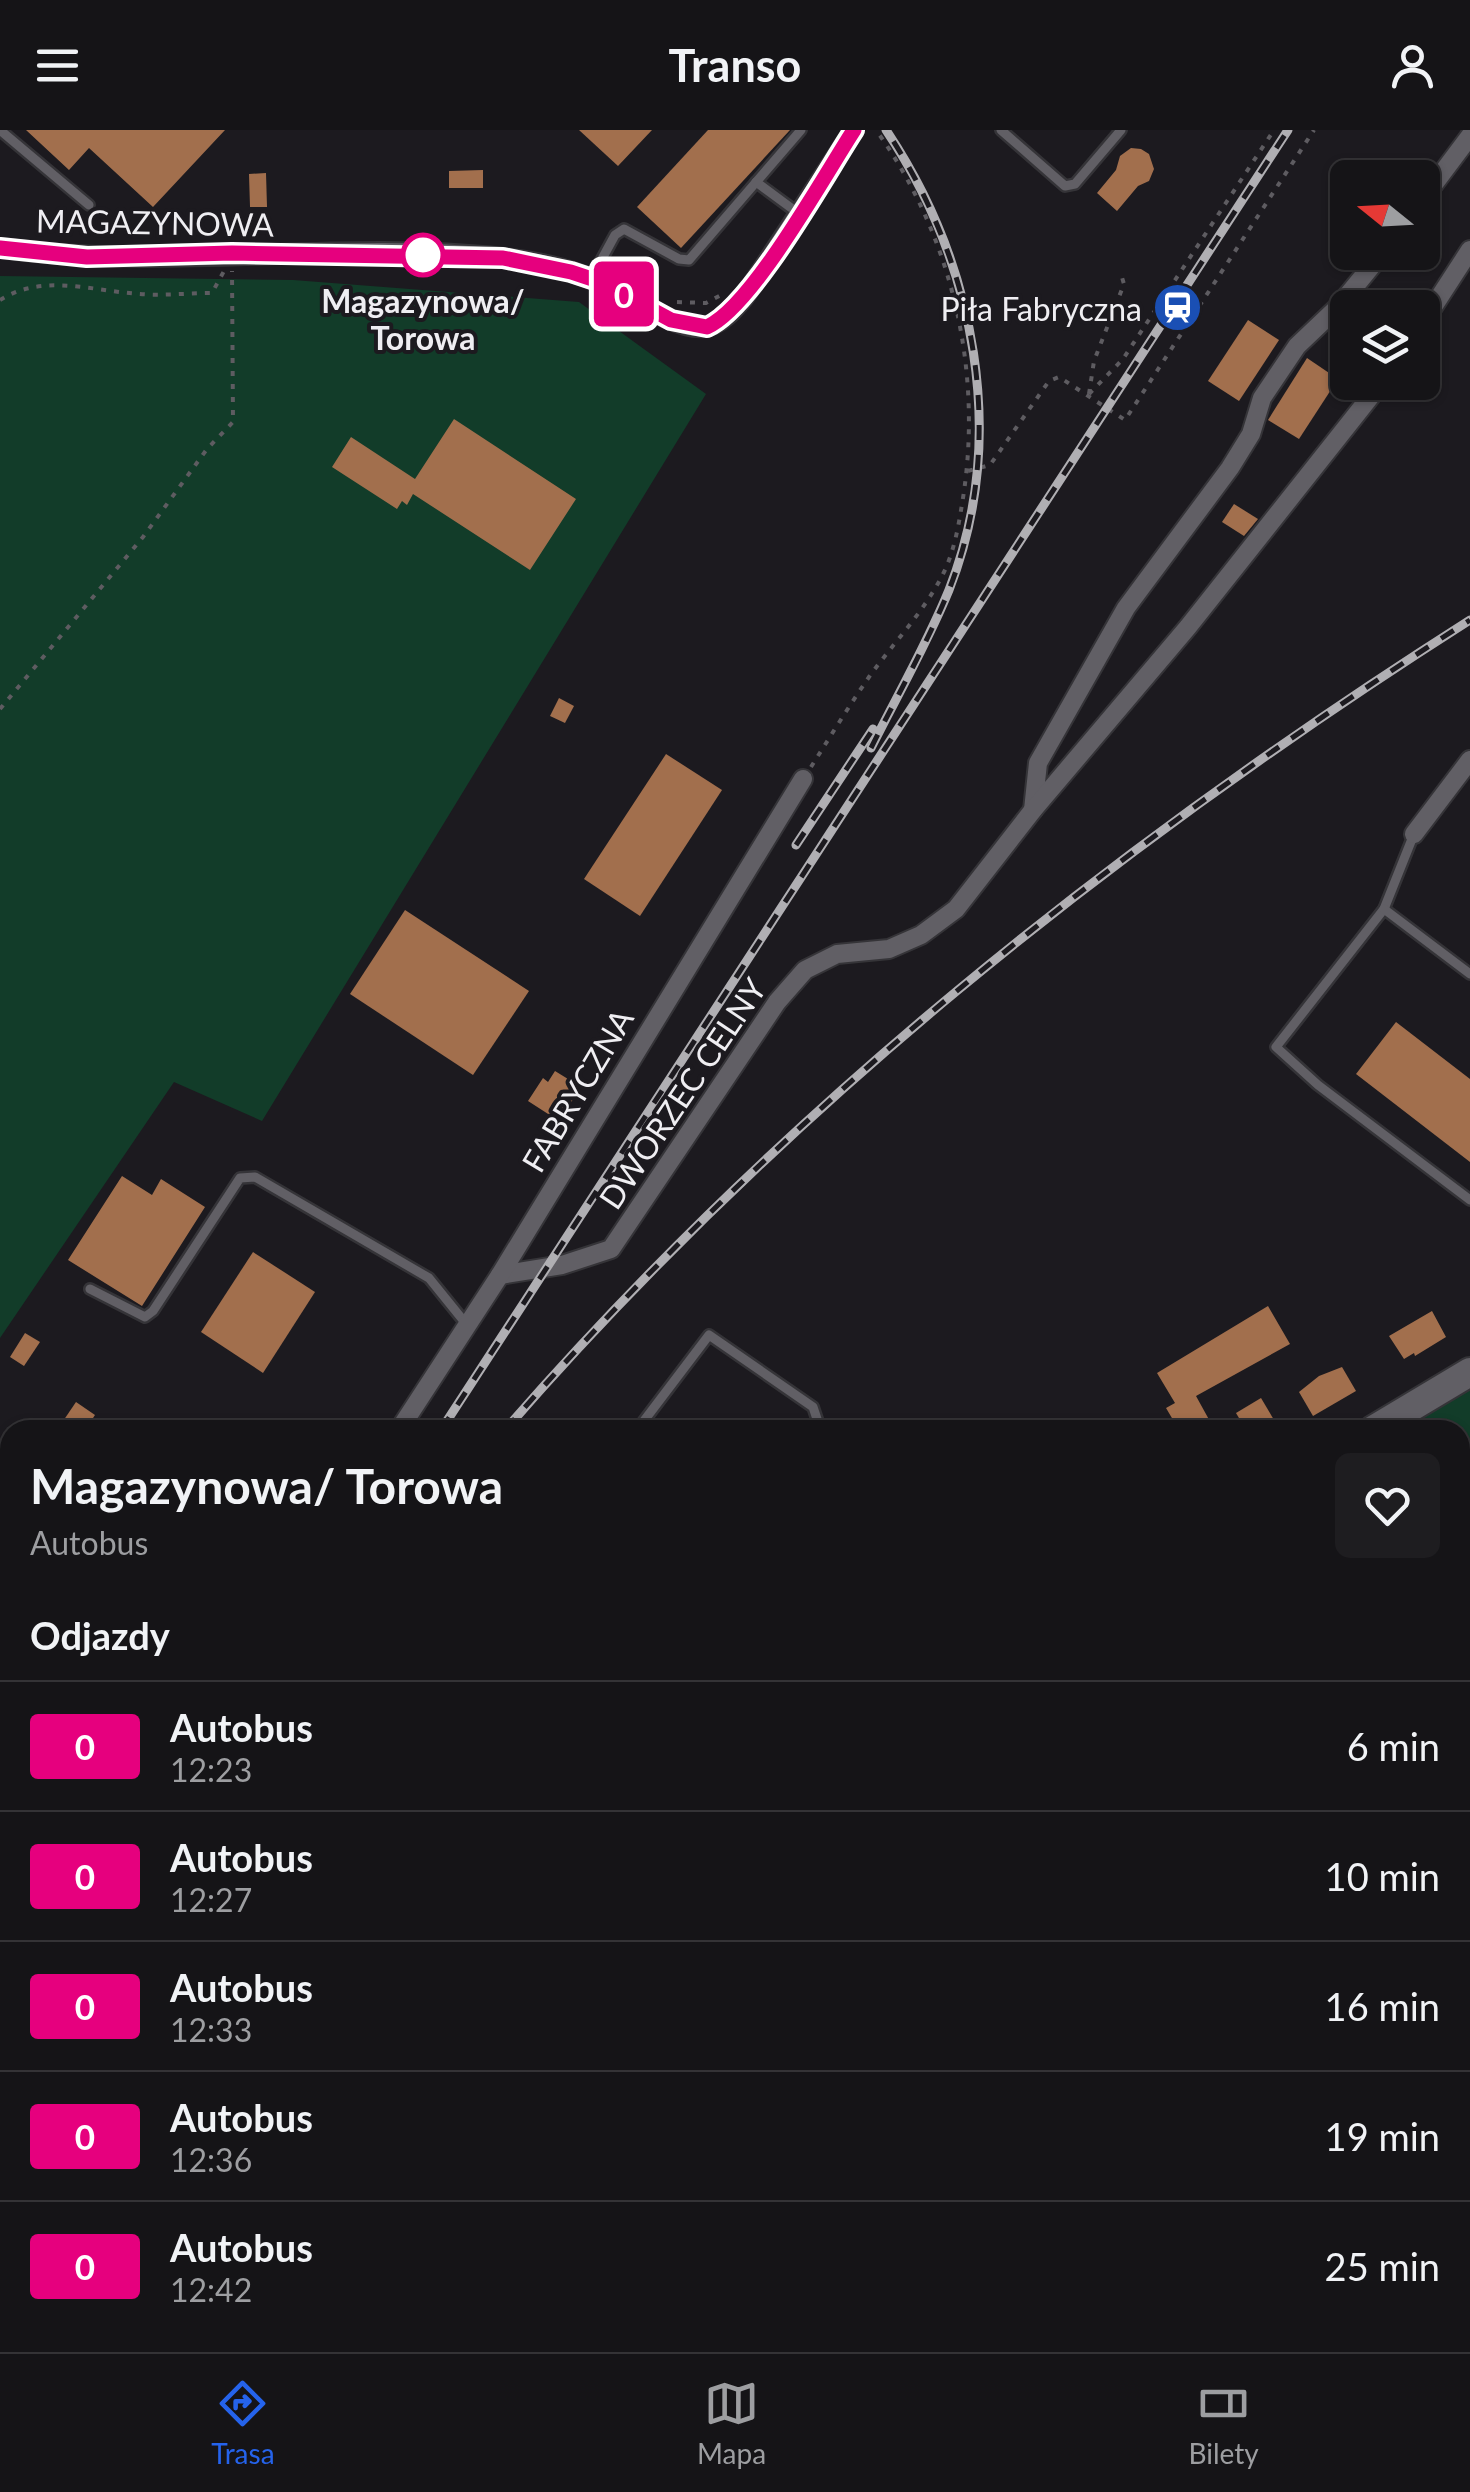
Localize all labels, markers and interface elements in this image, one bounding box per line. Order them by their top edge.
icon: menu [30,38,85,93]
text: Transo [669,38,801,92]
icon: person [1385,38,1440,93]
north arrow [1330,160,1440,270]
map controls [1330,160,1440,400]
street label: MAGAZYNOWA [36,200,275,244]
marker: Magazynowa/ Torowa [402,234,444,276]
line badge: 0 [592,262,656,326]
text: 0 [614,273,634,315]
place label: Magazynowa/ Torowa [321,281,525,357]
station icon: Piła Fabryczna [1151,282,1203,334]
place label: Piła Fabryczna [940,289,1142,328]
button: layers [1330,290,1440,400]
street label: DWORZEC CELNY [590,970,774,1216]
street label: FABRYCZNA [513,1001,641,1179]
button: heart [1335,1453,1440,1558]
text: Magazynowa/ Torowa [30,1457,503,1514]
text: Autobus [30,1523,148,1562]
text: Odjazdy [30,1612,170,1658]
text: Autobus [170,1704,313,1750]
text: 6 min [1347,1723,1440,1769]
text: 0 [75,1725,95,1767]
text: 12:23 [170,1750,252,1789]
text: Autobus [170,1834,313,1880]
text: 10 min [1325,1853,1440,1899]
text: 0 [75,1855,95,1897]
text: 12:27 [170,1880,252,1919]
text: Autobus [170,1964,313,2010]
text: 16 min [1325,1983,1440,2029]
text: 0 [75,1985,95,2027]
text: 12:33 [170,2010,252,2049]
text: Autobus [170,2094,313,2140]
text: 19 min [1325,2113,1440,2159]
text: 0 [75,2115,95,2157]
text: 12:36 [170,2140,252,2179]
text: Autobus [170,2224,313,2270]
text: 25 min [1325,2243,1440,2289]
text: 0 [75,2245,95,2287]
text: 12:42 [170,2270,252,2309]
tab: Trasa [211,2376,275,2470]
tab: Mapa [697,2376,766,2470]
tab: Bilety [1188,2376,1259,2470]

